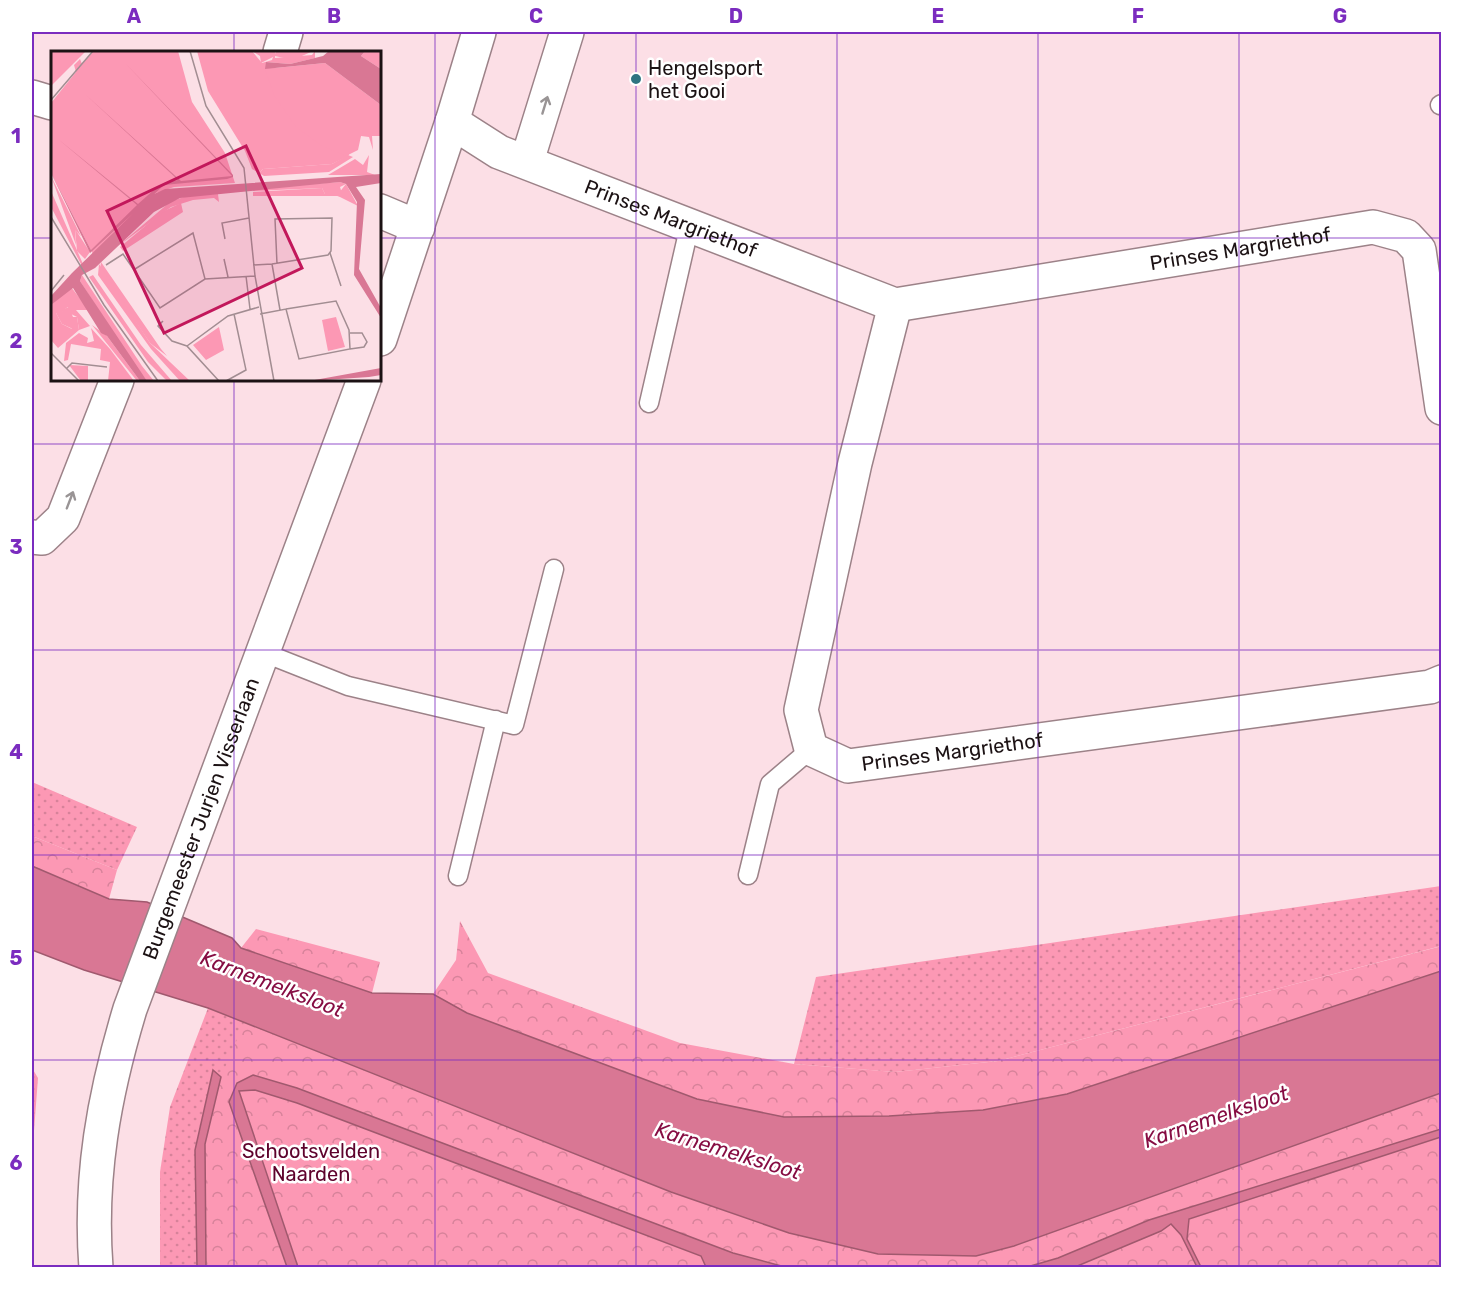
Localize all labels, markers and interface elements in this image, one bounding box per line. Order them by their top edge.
text: A [127,4,142,28]
text: B [327,4,341,28]
text: C [529,4,543,28]
text: D [729,4,743,28]
text: E [932,4,944,28]
text: F [1132,4,1144,28]
text: G [1333,4,1347,28]
inset map [51,51,381,381]
place label: Hengelsport het Gooi [648,56,763,103]
marker: Hengelsport het Gooi [629,72,643,86]
one-way arrow [540,96,551,115]
text: 1 [11,124,21,148]
street label: Prinses Margriethof [581,174,761,263]
street label: Prinses Margriethof [1148,222,1333,275]
text: 2 [10,329,23,353]
one-way arrow [65,492,76,510]
text: 3 [9,535,23,559]
street label: Burgemeester Jurjen Visserlaan [138,674,264,963]
street label: Prinses Margriethof [860,728,1045,776]
text: 4 [9,740,23,764]
water label: Karnemelksloot [197,945,348,1023]
text: 5 [10,946,23,970]
water label: Karnemelksloot [1140,1080,1292,1153]
water label: Karnemelksloot [652,1116,805,1185]
park label: Schootsvelden Naarden [242,1139,380,1186]
text: 6 [9,1151,23,1175]

